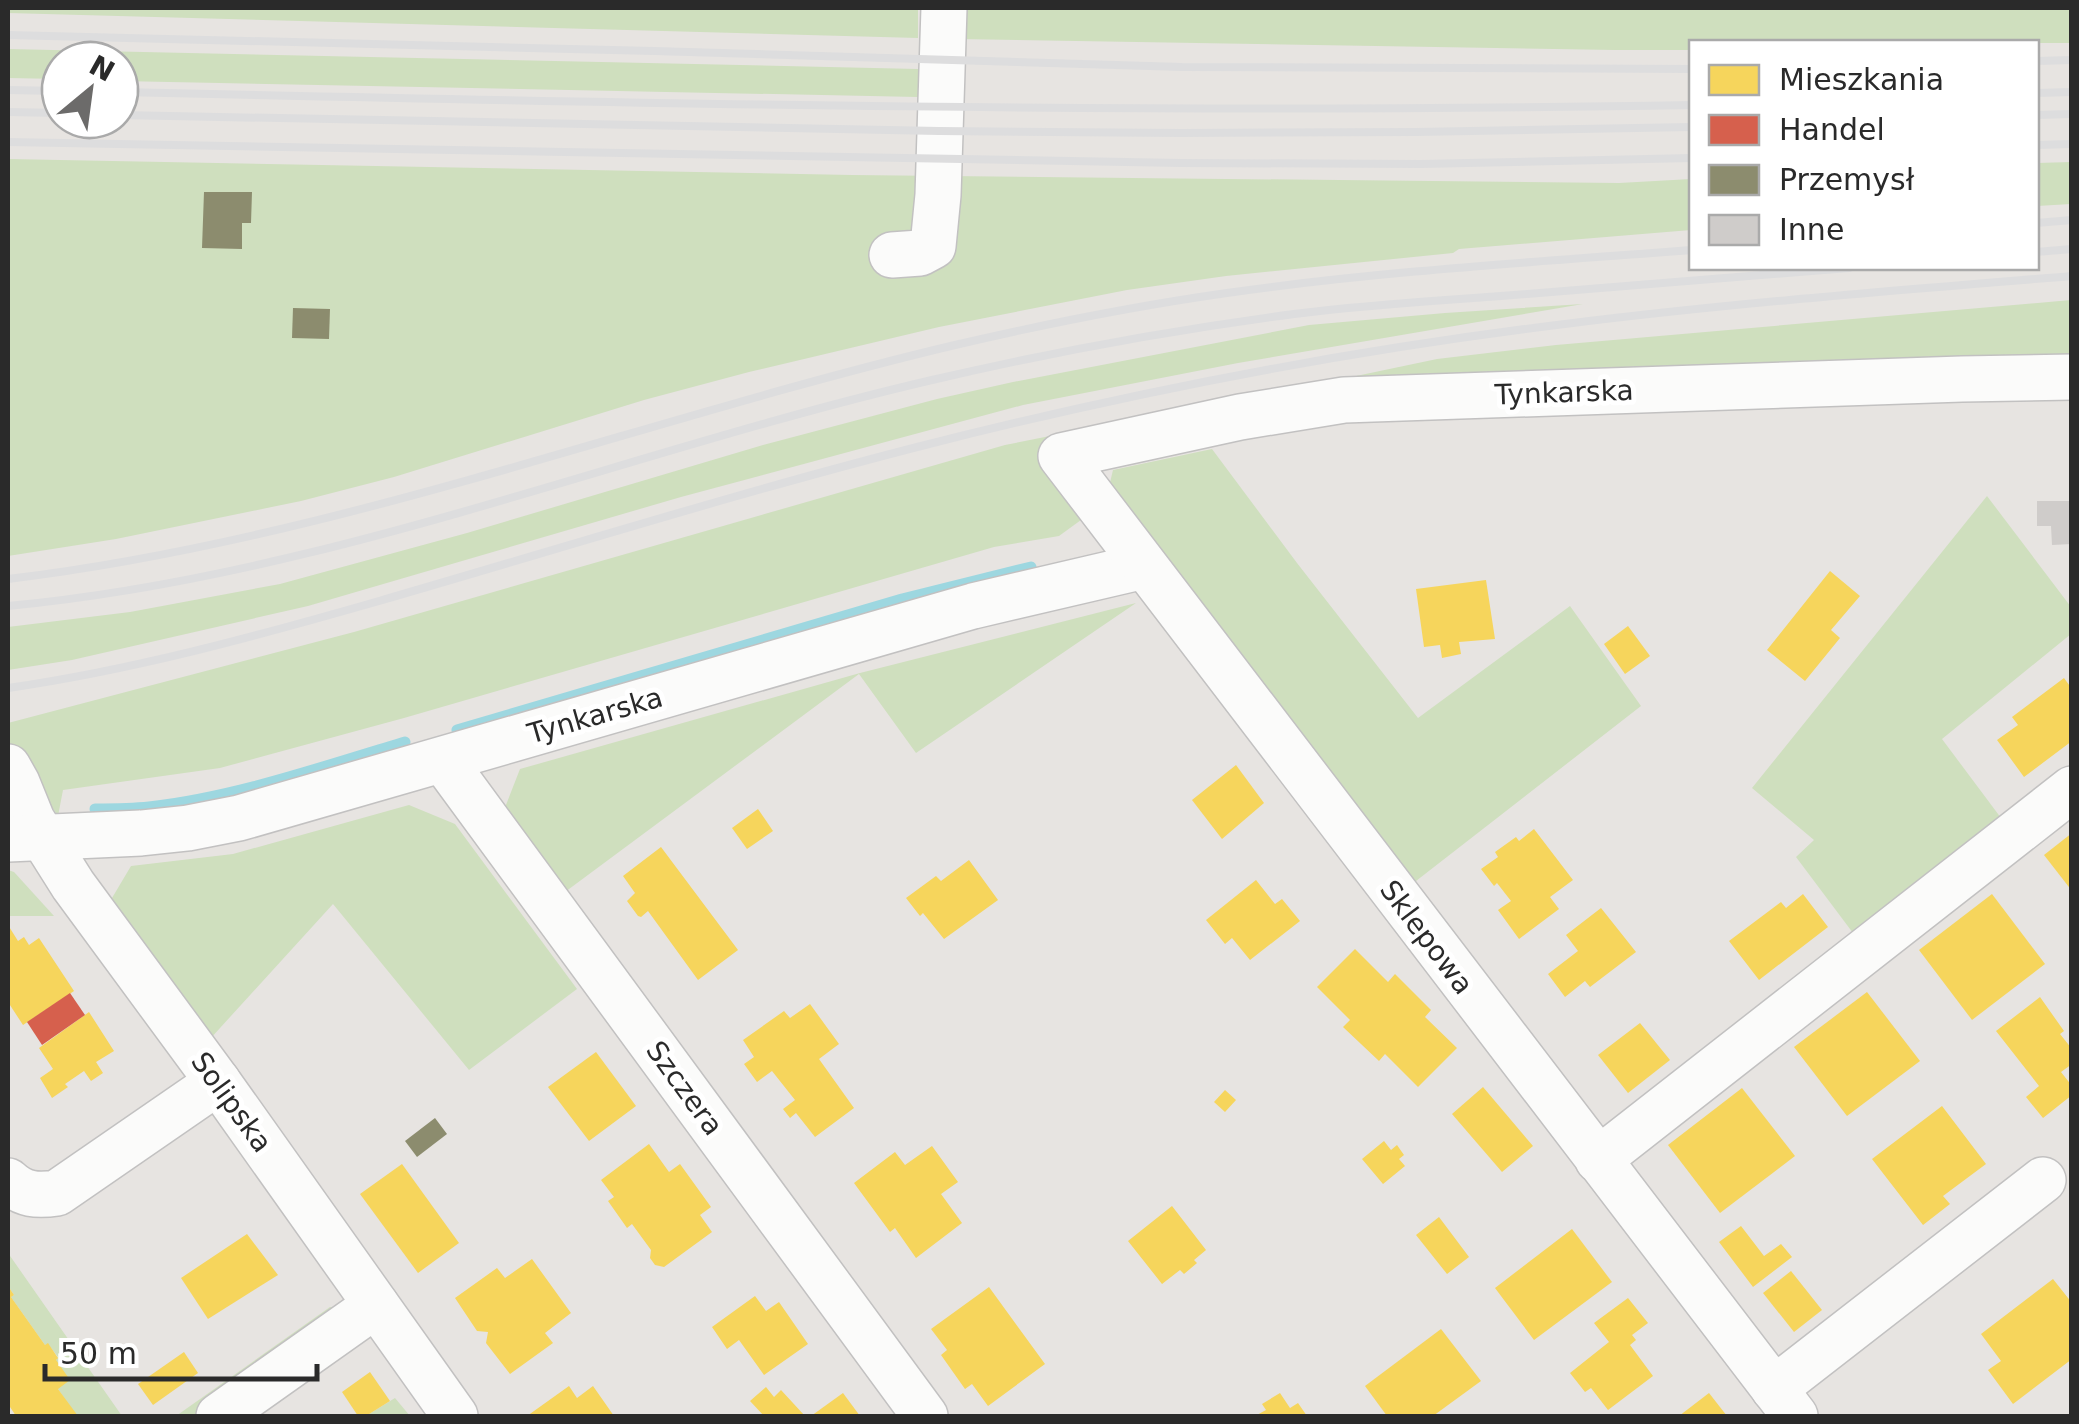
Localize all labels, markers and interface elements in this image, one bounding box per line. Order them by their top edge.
north arrow [40,40,140,140]
legend [1689,40,2039,270]
text: N [84,48,120,89]
text: Mieszkania [1779,62,1944,97]
text: Handel [1779,112,1885,147]
text: Przemysł [1779,162,1915,197]
text: Inne [1779,212,1844,247]
street label: Tynkarska [1493,374,1634,411]
street label: Tynkarska [523,680,666,751]
street label: Sklepowa [1373,874,1480,1001]
street label: Szczera [639,1035,730,1142]
street label: Solipska [184,1046,279,1159]
scale bar [45,1319,318,1381]
text: 50 m [60,1336,137,1371]

